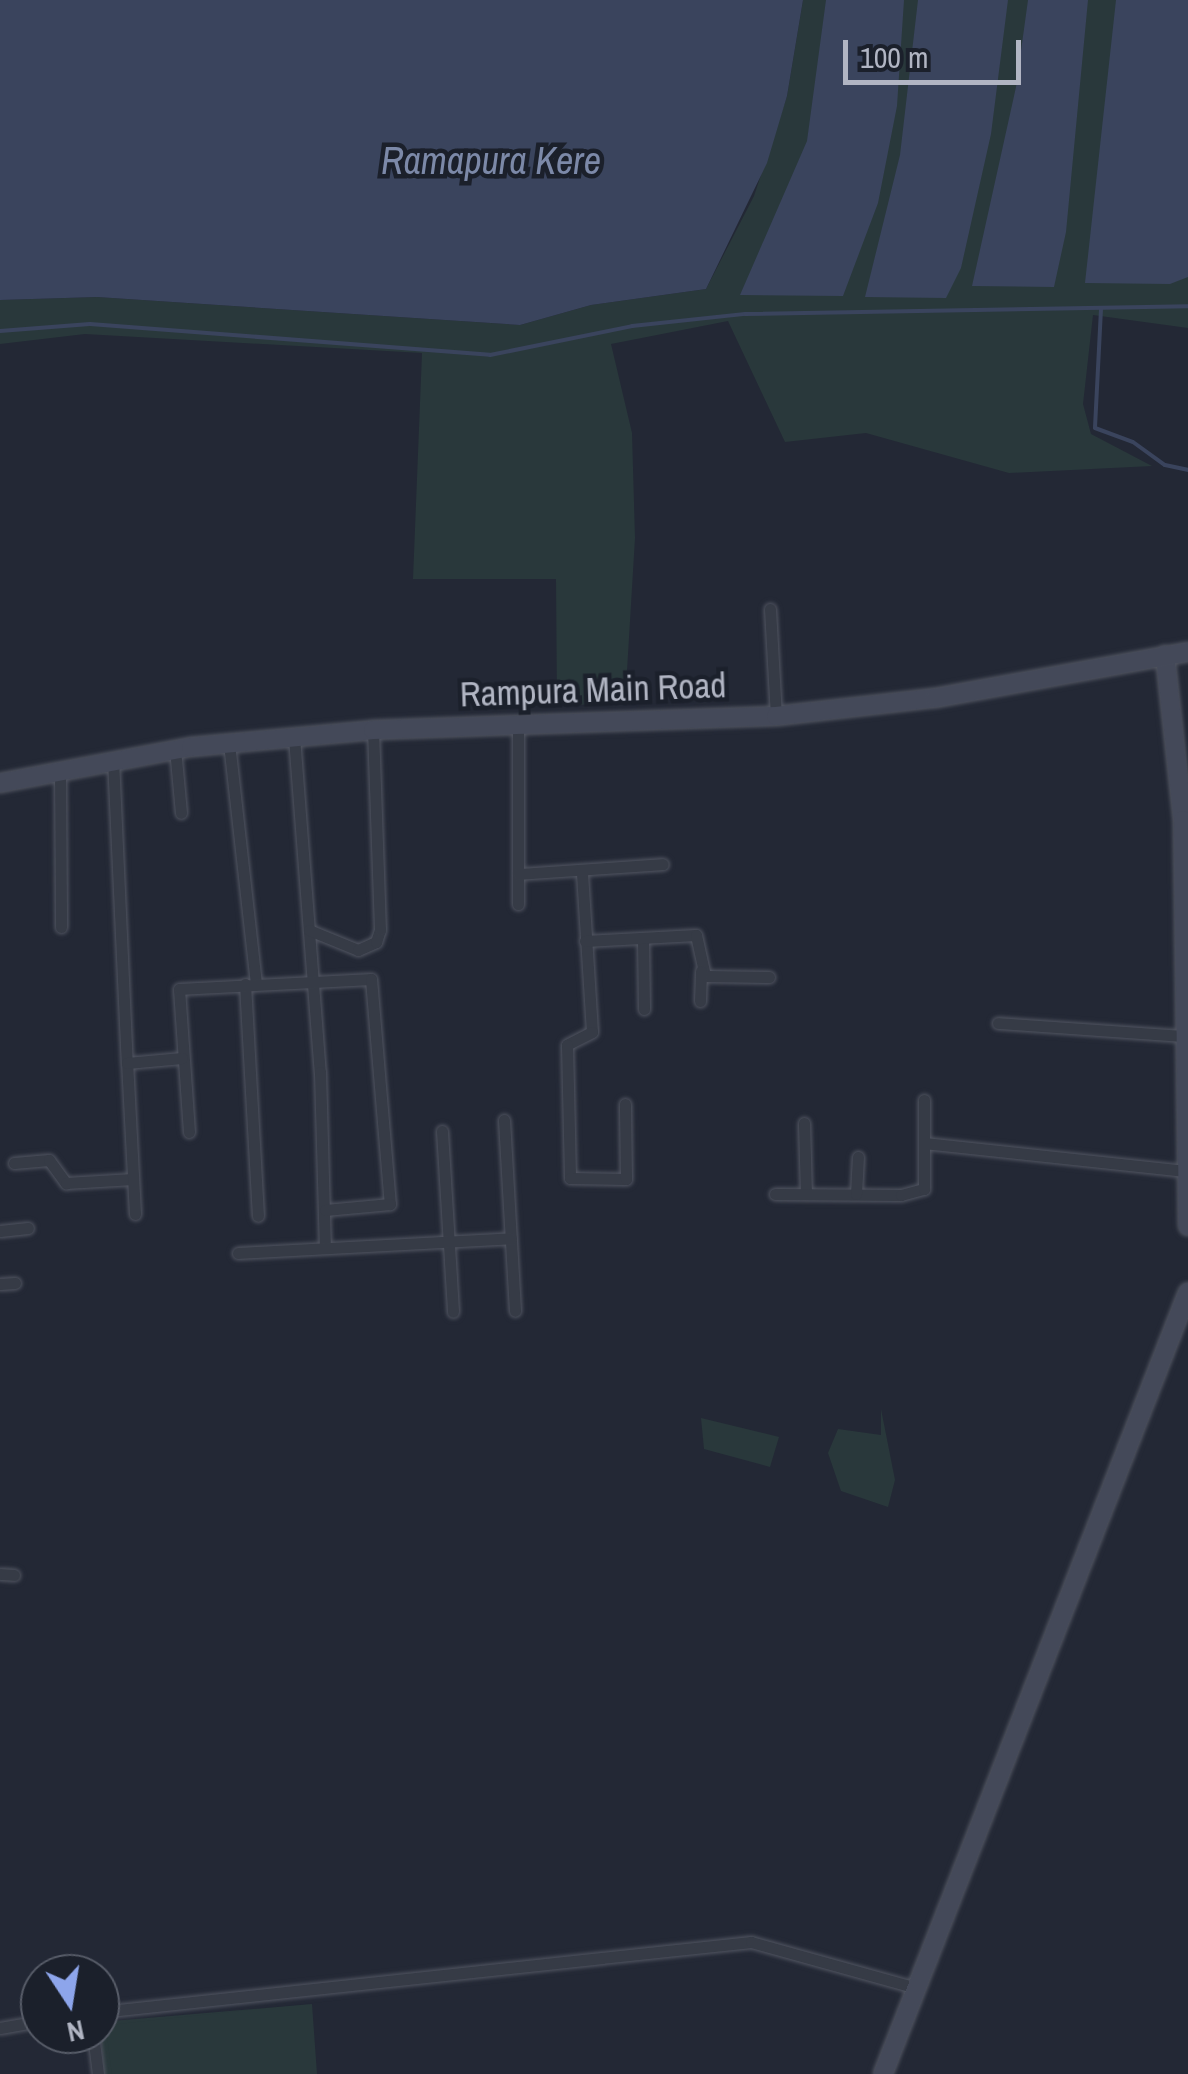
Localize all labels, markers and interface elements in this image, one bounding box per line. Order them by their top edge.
scale bar [848,20,1026,82]
text: 100 m [860,37,928,77]
water label: Ramapura Kere [381,138,601,184]
street label: Rampura Main Road [459,664,727,716]
north arrow [20,1954,120,2054]
text: N [64,2011,88,2052]

